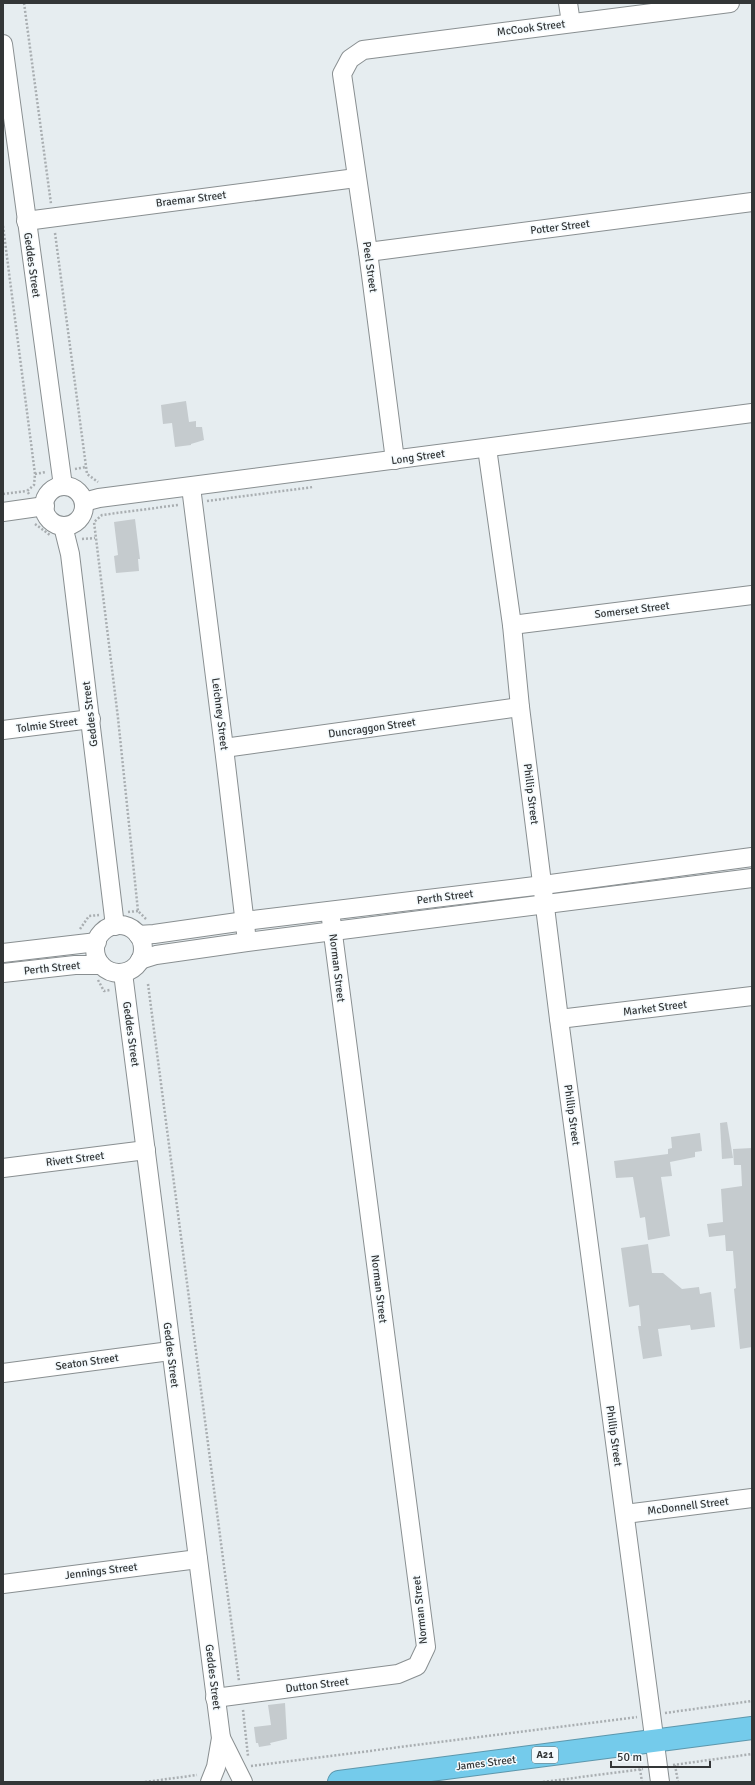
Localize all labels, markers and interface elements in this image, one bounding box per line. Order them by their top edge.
street label: McCook Street [496,17,566,39]
street label: Braemar Street [155,188,227,210]
street label: Potter Street [530,217,591,237]
street label: Geddes Street [21,232,43,299]
street label: Peel Street [360,241,380,293]
street label: Long Street [390,447,446,467]
street label: Somerset Street [594,599,670,621]
street label: Leichney Street [209,677,231,751]
street label: Geddes Street [80,680,100,747]
street label: Tolmie Street [16,715,79,735]
street label: Duncraggon Street [327,715,417,741]
street label: Phillip Street [521,763,541,825]
street label: Perth Street [416,887,474,907]
street label: Norman Street [326,933,348,1003]
street label: Perth Street [23,959,81,977]
street label: Market Street [622,998,688,1018]
street label: Geddes Street [120,1001,142,1068]
street label: Phillip Street [561,1084,583,1146]
street label: Rivett Street [45,1149,105,1169]
street label: Norman Street [368,1254,390,1324]
street label: Geddes Street [161,1322,181,1389]
street label: Seaton Street [55,1351,120,1373]
street label: Phillip Street [603,1405,625,1467]
street label: McDonnell Street [647,1495,730,1517]
street label: Jennings Street [64,1560,138,1582]
street label: Norman Street [410,1575,430,1645]
street label: Geddes Street [203,1644,223,1711]
street label: Dutton Street [285,1675,349,1695]
scale bar [611,1743,710,1769]
road number: A21 [532,1747,558,1763]
text: 50 m [617,1750,642,1765]
street label: James Street [455,1753,517,1773]

